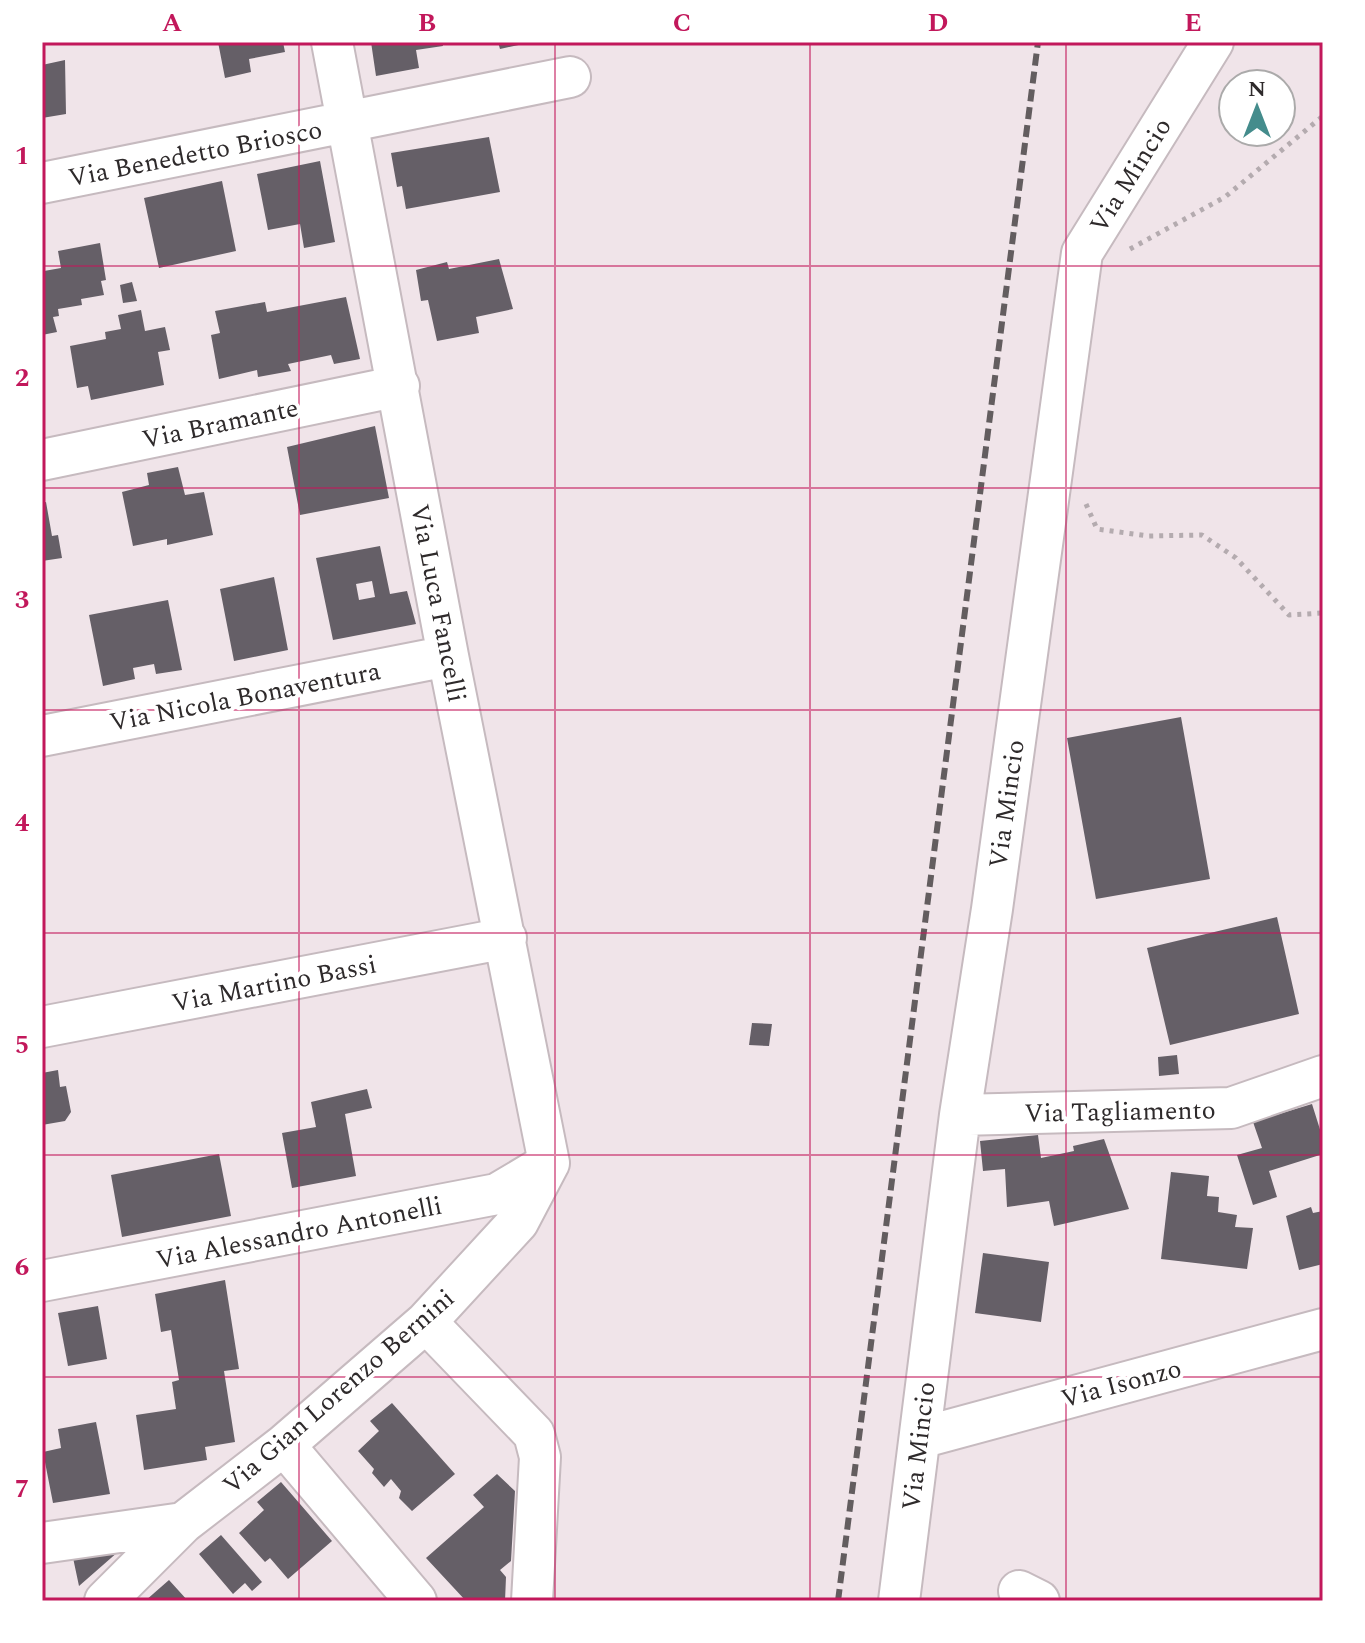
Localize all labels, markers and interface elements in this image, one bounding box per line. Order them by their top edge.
text: A [162,3,182,43]
text: B [418,3,436,43]
text: C [673,3,691,43]
text: D [928,3,948,43]
text: E [1184,3,1202,43]
north arrow [1217,68,1297,148]
text: N [1248,73,1266,106]
street label: Via Benedetto Briosco [65,110,325,198]
street label: Via Mincio [1080,110,1182,241]
text: 1 [15,136,29,176]
text: 2 [15,358,29,398]
street label: Via Bramante [138,388,302,460]
street label: Via Luca Fancelli [399,501,477,706]
text: 3 [15,580,29,620]
street label: Via Nicola Bonaventura [106,651,384,743]
street label: Via Mincio [978,737,1036,871]
text: 4 [15,803,30,843]
street label: Via Martino Bassi [168,945,380,1023]
text: 5 [15,1025,29,1065]
street label: Via Tagliamento [1024,1090,1216,1134]
street label: Via Alessandro Antonelli [153,1186,446,1280]
text: 6 [15,1247,29,1287]
street label: Via Gian Lorenzo Bernini [214,1279,464,1504]
street label: Via Isonzo [1057,1349,1186,1419]
street label: Via Mincio [891,1379,947,1513]
text: 7 [15,1469,29,1509]

